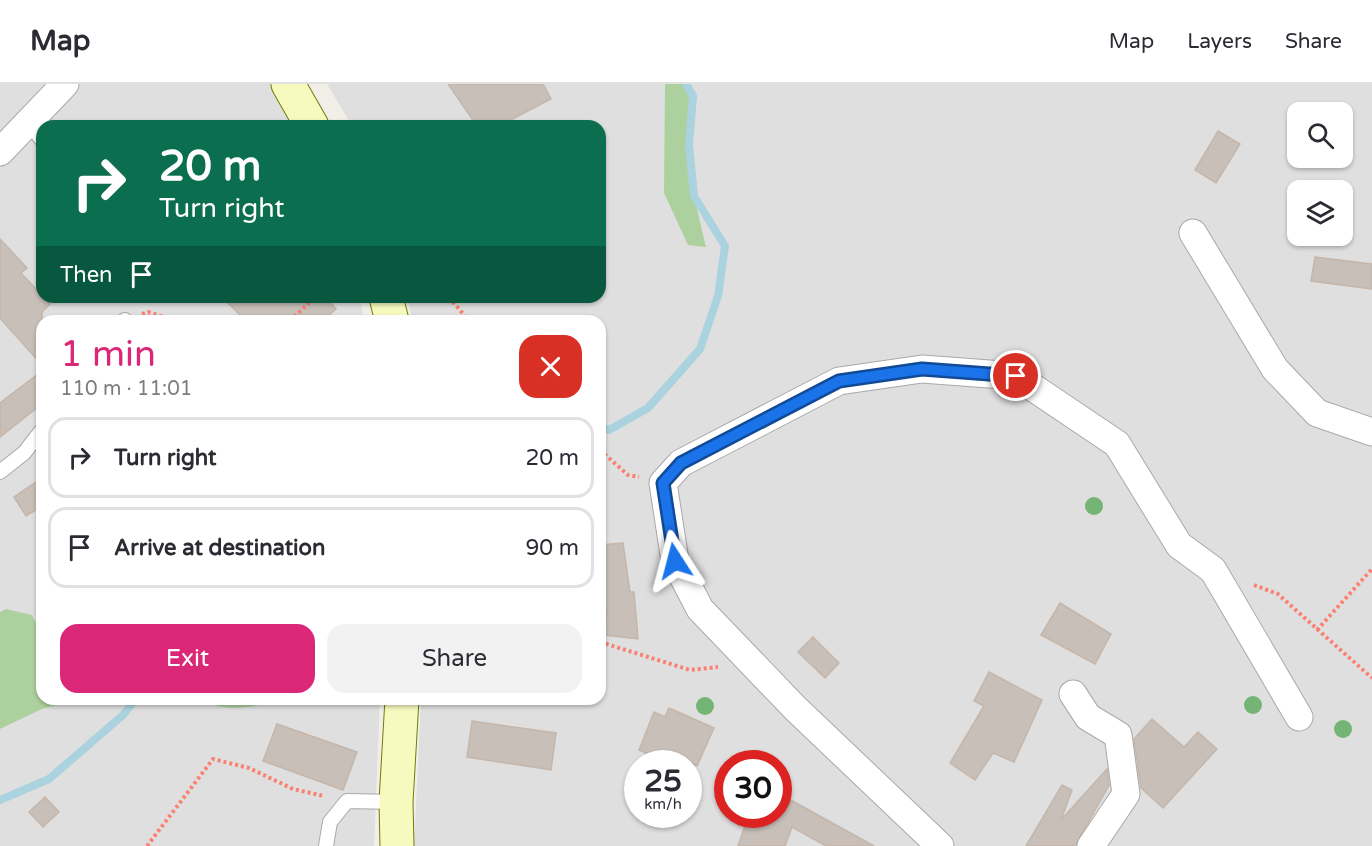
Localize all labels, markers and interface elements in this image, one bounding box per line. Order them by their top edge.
text: Map [30,24,90,58]
text: Map [1109,29,1154,54]
text: Layers [1187,29,1252,54]
text: Share [1285,29,1342,54]
map controls [1287,102,1353,246]
button: search [1287,102,1353,168]
text: 20 m [159,141,261,192]
icon: right [60,144,138,222]
button: layers [1287,180,1353,246]
text: Turn right [159,192,285,225]
icon: arrive [125,258,158,291]
text: Then [60,262,113,288]
text: 1 min [60,333,156,376]
button: close [519,335,582,398]
pin [990,350,1041,401]
icon: arrive [999,359,1032,392]
text: 110 m · 11:01 [60,377,192,401]
icon: right [63,441,96,474]
text: Turn right [114,445,216,471]
text: 20 m [525,445,579,471]
position arrow [643,529,707,593]
icon: arrive [63,531,96,564]
text: Arrive at destination [114,535,325,561]
text: 90 m [525,535,579,561]
button: Exit [60,624,315,693]
button: Share [327,624,582,693]
speed limit sign: 30 [714,750,792,828]
text: 25 [644,763,682,800]
text: km/h [644,795,682,813]

